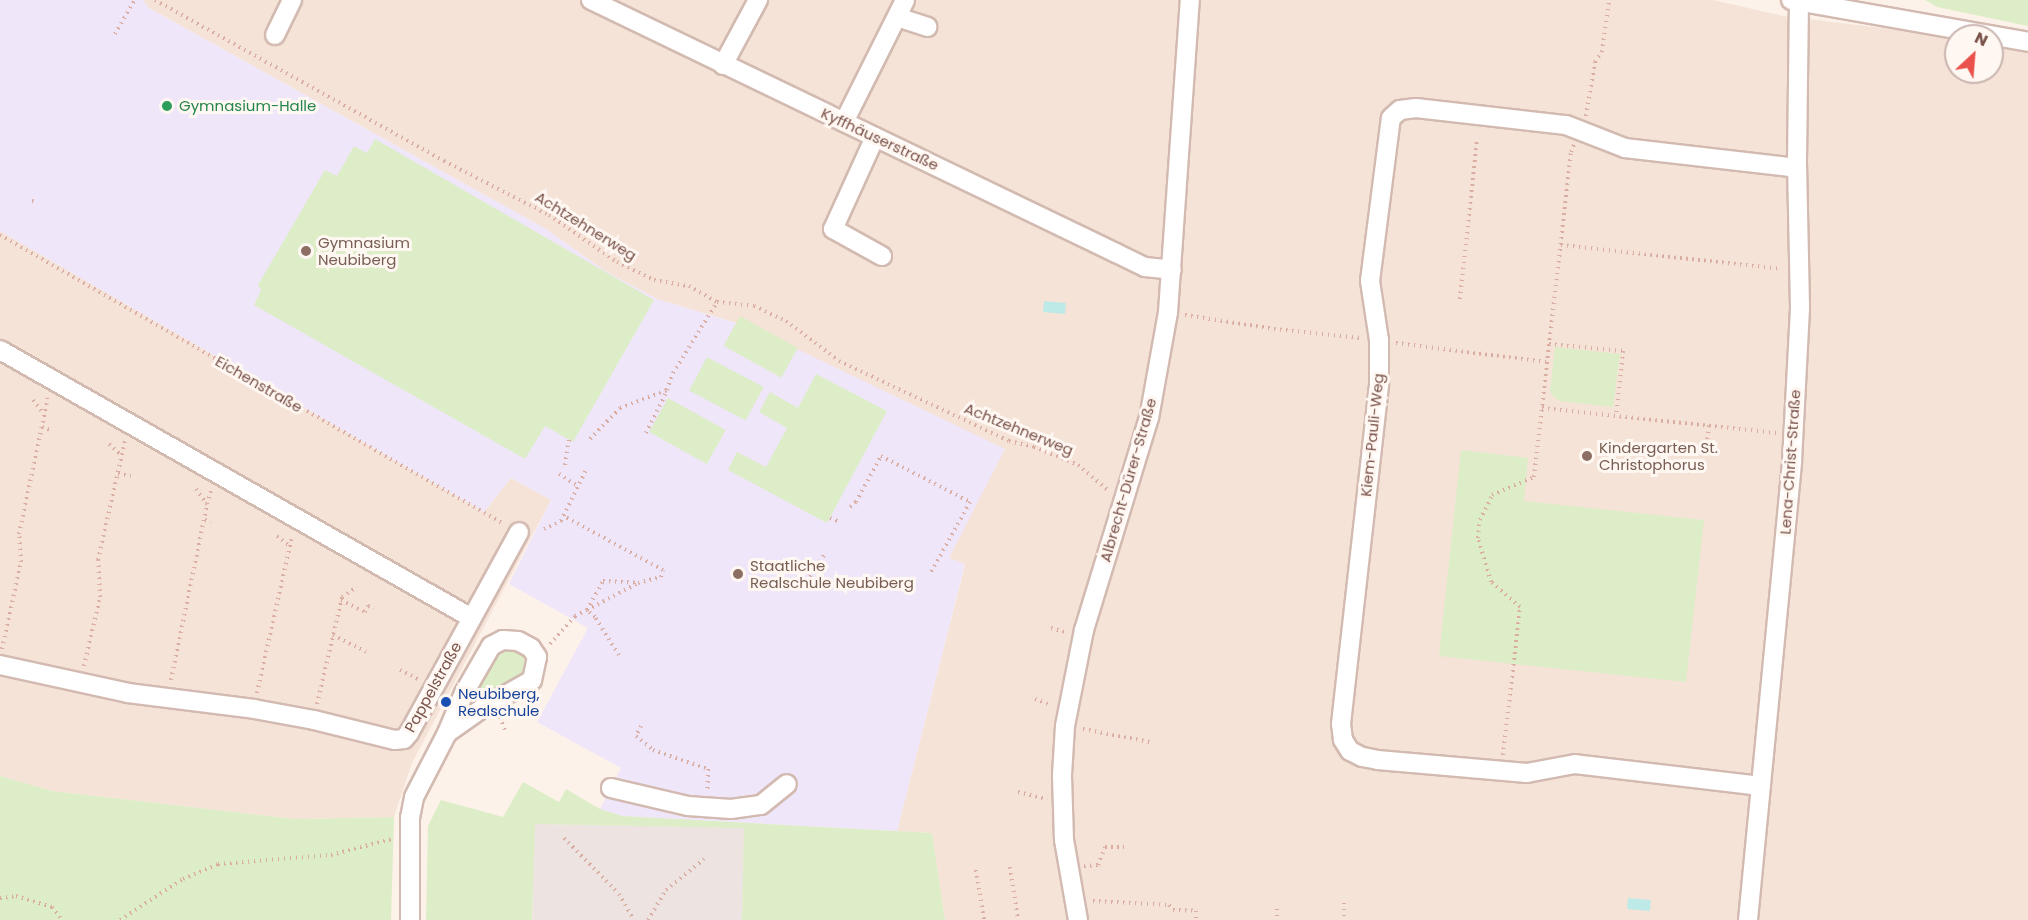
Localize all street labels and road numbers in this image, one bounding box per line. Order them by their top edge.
street label: Kyffhäuserstraße [818,104,942,174]
street label: Achtzehnerweg [532,188,640,264]
street label: Eichenstraße [212,352,306,416]
street label: Kiem-Pauli-Weg [1357,372,1387,498]
street label: Lena-Christ-Straße [1776,389,1804,535]
street label: Albrecht-Dürer-Straße [1096,396,1160,564]
street label: Achtzehnerweg [962,399,1076,459]
street label: Pappelstraße [401,639,465,735]

